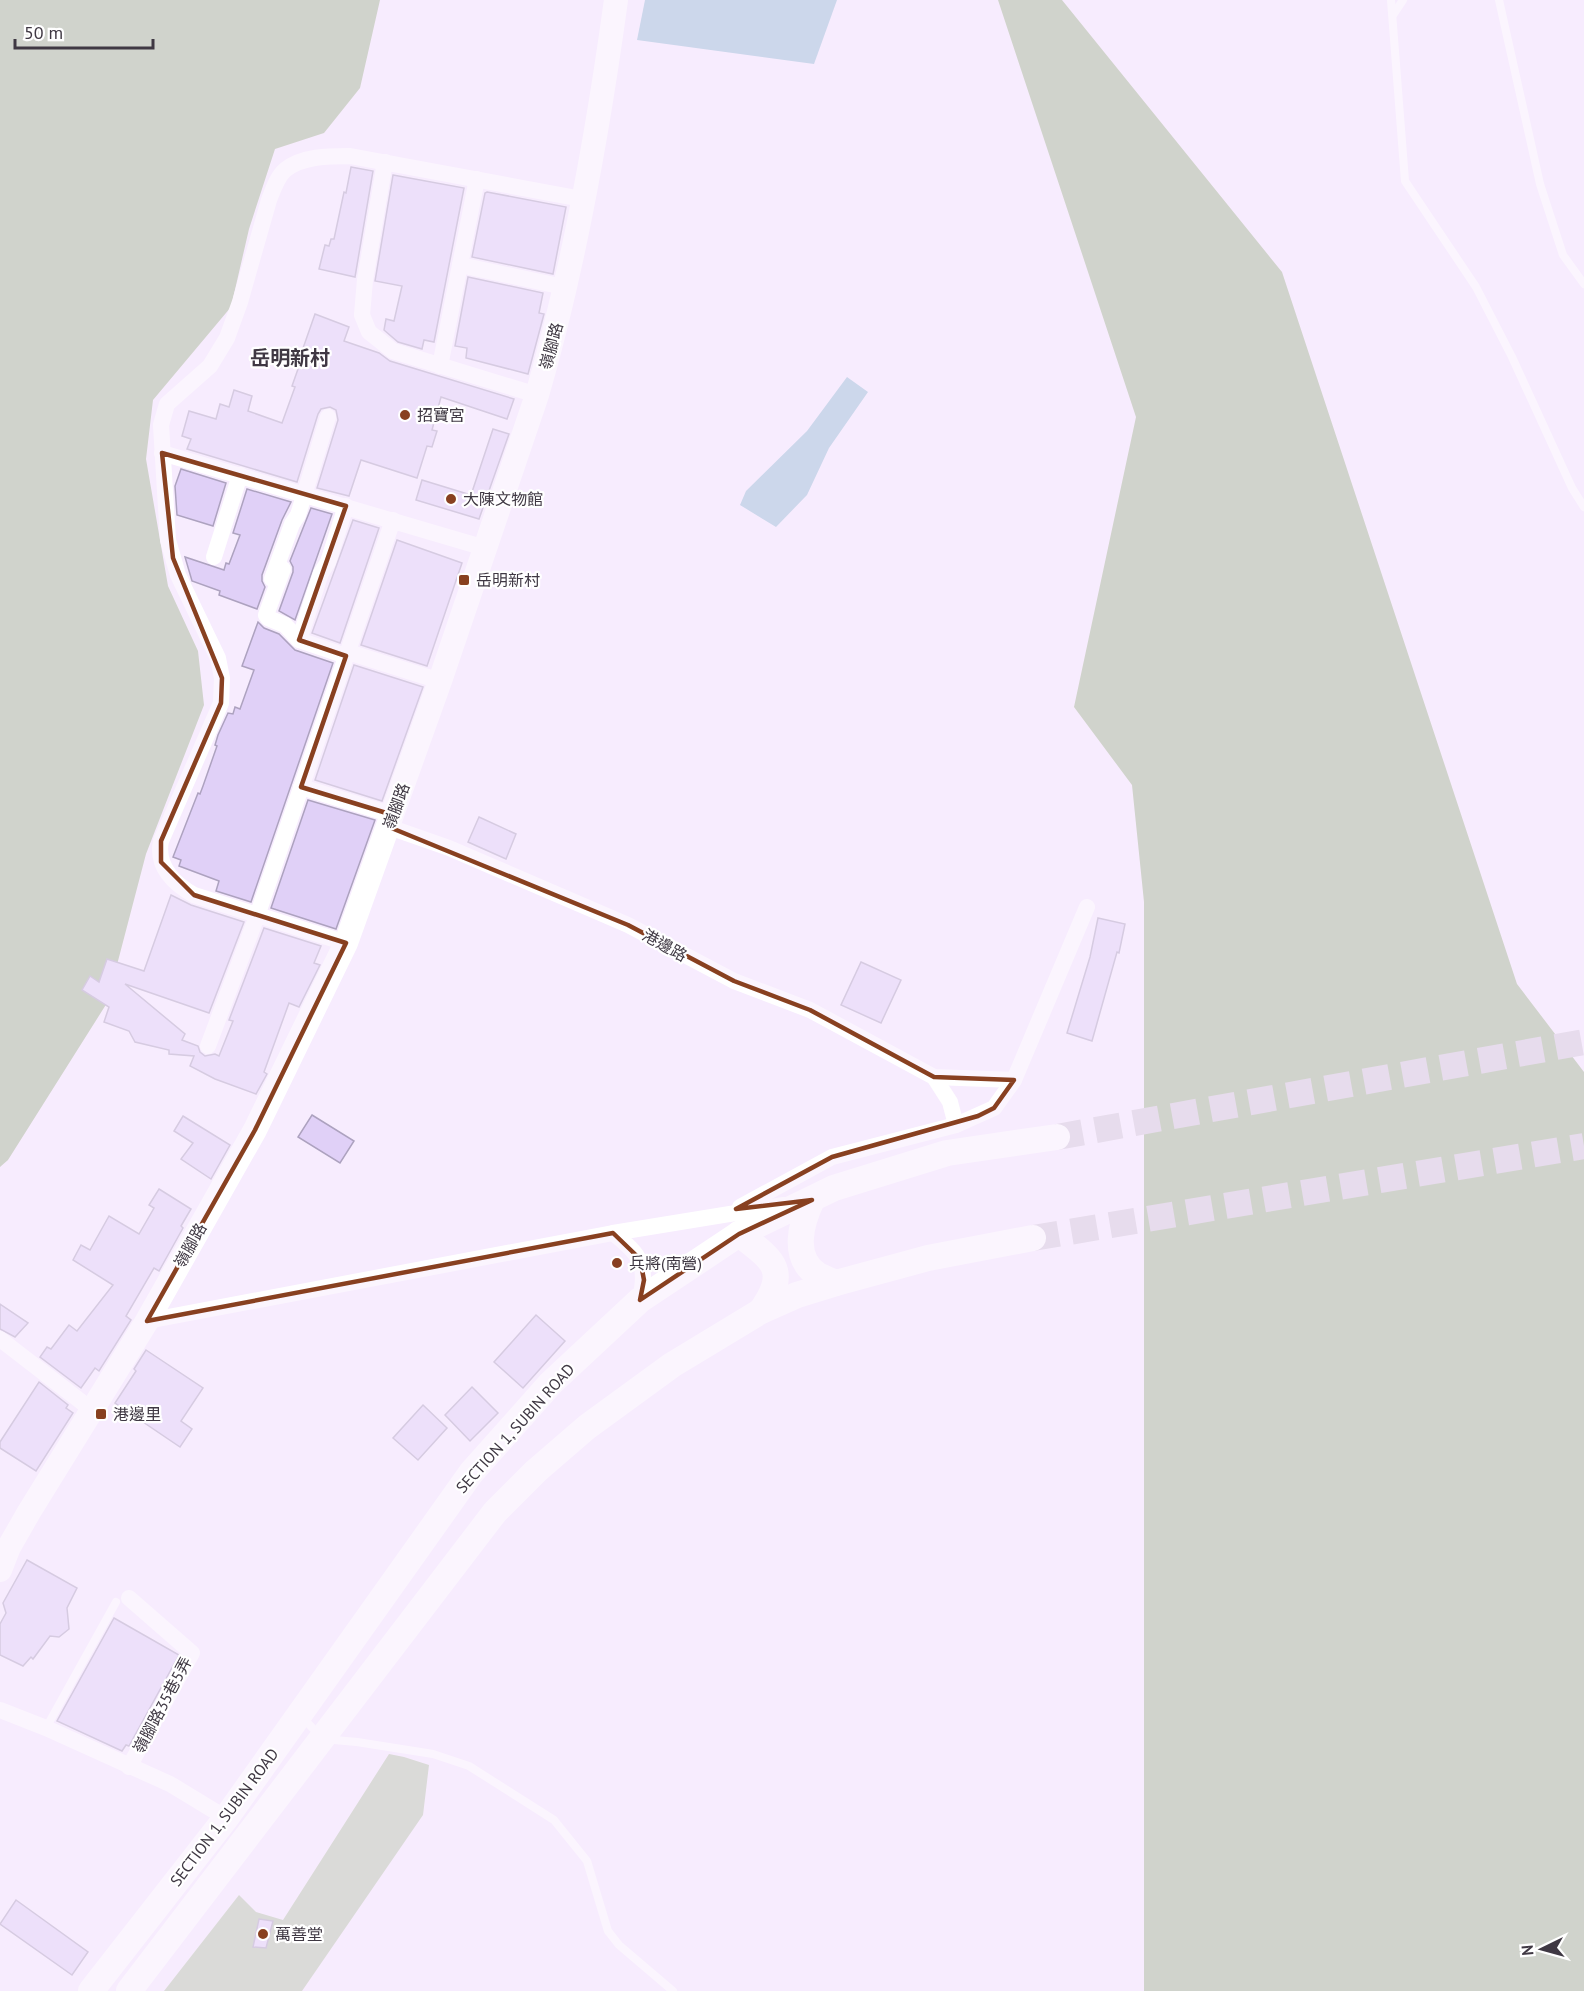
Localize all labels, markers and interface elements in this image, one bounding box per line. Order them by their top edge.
scale bar [15,12,153,50]
text: 50 m [24,21,63,44]
street label: 嶺腳路 [535,320,567,372]
district label: 岳明新村 [250,345,330,371]
place label: 招寶宮 [417,405,465,425]
marker: 招寶宮 [398,408,412,422]
place label: 大陳文物館 [463,489,543,509]
marker: 大陳文物館 [444,492,458,506]
place label: 岳明新村 [476,570,540,590]
marker: 岳明新村 [457,573,471,587]
street label: 嶺腳路 [378,780,414,832]
street label: 港邊路 [639,925,691,965]
street label: 嶺腳路 [170,1219,210,1271]
place label: 兵將(南營) [629,1253,702,1273]
marker: 兵將(南營) [610,1256,624,1270]
street label: SECTION 1, SUBIN ROAD [451,1359,579,1497]
place label: 港邊里 [113,1404,161,1424]
marker: 港邊里 [94,1407,108,1421]
street label: 嶺腳路35巷5弄 [128,1653,196,1757]
street label: SECTION 1, SUBIN ROAD [166,1744,282,1890]
north arrow [1512,1919,1572,1979]
place label: 萬善堂 [275,1924,323,1944]
marker: 萬善堂 [256,1927,270,1941]
text: N [1517,1944,1537,1956]

